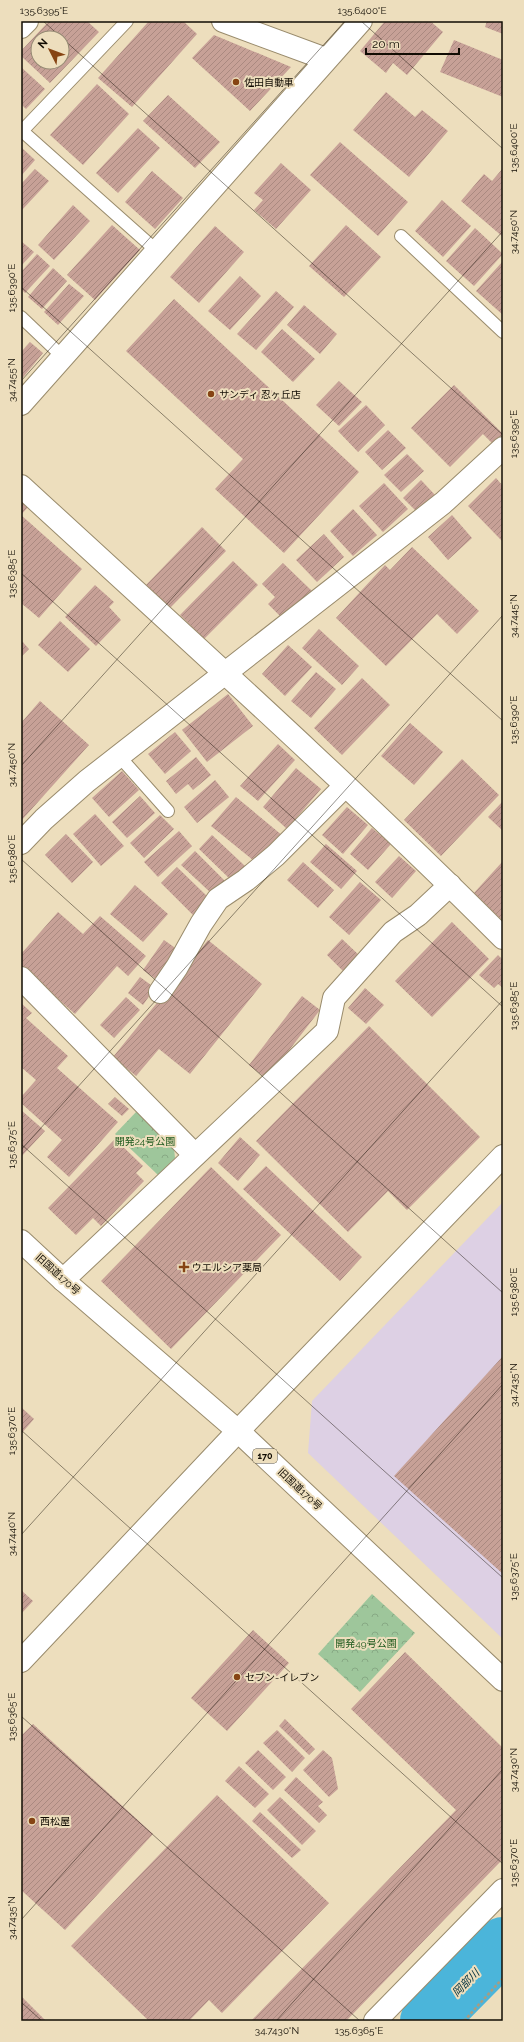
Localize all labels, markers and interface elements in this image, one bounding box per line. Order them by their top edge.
text: 135.6395°E [20,5,68,16]
text: 135.6400°E [337,5,387,16]
north arrow [30,30,70,70]
scale bar [366,30,459,56]
text: N [35,36,51,51]
text: 20 m [372,37,400,51]
marker: 佐田自動車 [231,77,241,87]
place label: 佐田自動車 [244,77,294,88]
text: 135.6400°E [508,123,519,173]
text: 34.7450°N [508,210,519,254]
text: 135.6390°E [6,264,17,312]
text: 34.7455°N [6,358,17,402]
marker: サンディ 忍ヶ丘店 [206,389,216,399]
place label: サンディ 忍ヶ丘店 [219,389,301,400]
text: 135.6395°E [508,410,519,458]
text: 135.6385°E [6,550,17,598]
text: 34.7445°N [508,594,519,638]
text: 135.6390°E [508,696,519,744]
text: 34.7450°N [6,743,17,787]
text: 135.6380°E [6,835,17,883]
text: 135.6385°E [508,982,519,1030]
text: 135.6375°E [6,1121,17,1169]
park label: 開発24号公園 [115,1136,175,1147]
street label: 旧国道170号 [34,1251,82,1297]
marker: ウエルシア薬局 [179,1262,189,1272]
place label: ウエルシア薬局 [192,1262,262,1273]
text: 135.6380°E [508,1268,519,1316]
text: 34.7435°N [508,1363,519,1407]
text: 135.6370°E [6,1407,17,1455]
road number: 170 [253,1449,277,1463]
street label: 旧国道170号 [276,1466,324,1512]
text: 34.7440°N [6,1512,17,1556]
text: 135.6375°E [508,1553,519,1601]
park label: 開発49号公園 [335,1638,397,1649]
marker: セブン-イレブン [232,1672,242,1682]
place label: セブン-イレブン [245,1672,319,1683]
text: 135.6365°E [6,1693,17,1741]
text: 34.7430°N [508,1748,519,1792]
marker: 西松屋 [27,1816,37,1826]
place label: 西松屋 [40,1816,70,1827]
text: 135.6370°E [508,1839,519,1887]
text: 34.7435°N [6,1896,17,1940]
water label: 岡部川 [450,1966,483,1999]
text: 34.7430°N [255,2025,299,2036]
text: 135.6365°E [335,2025,383,2036]

